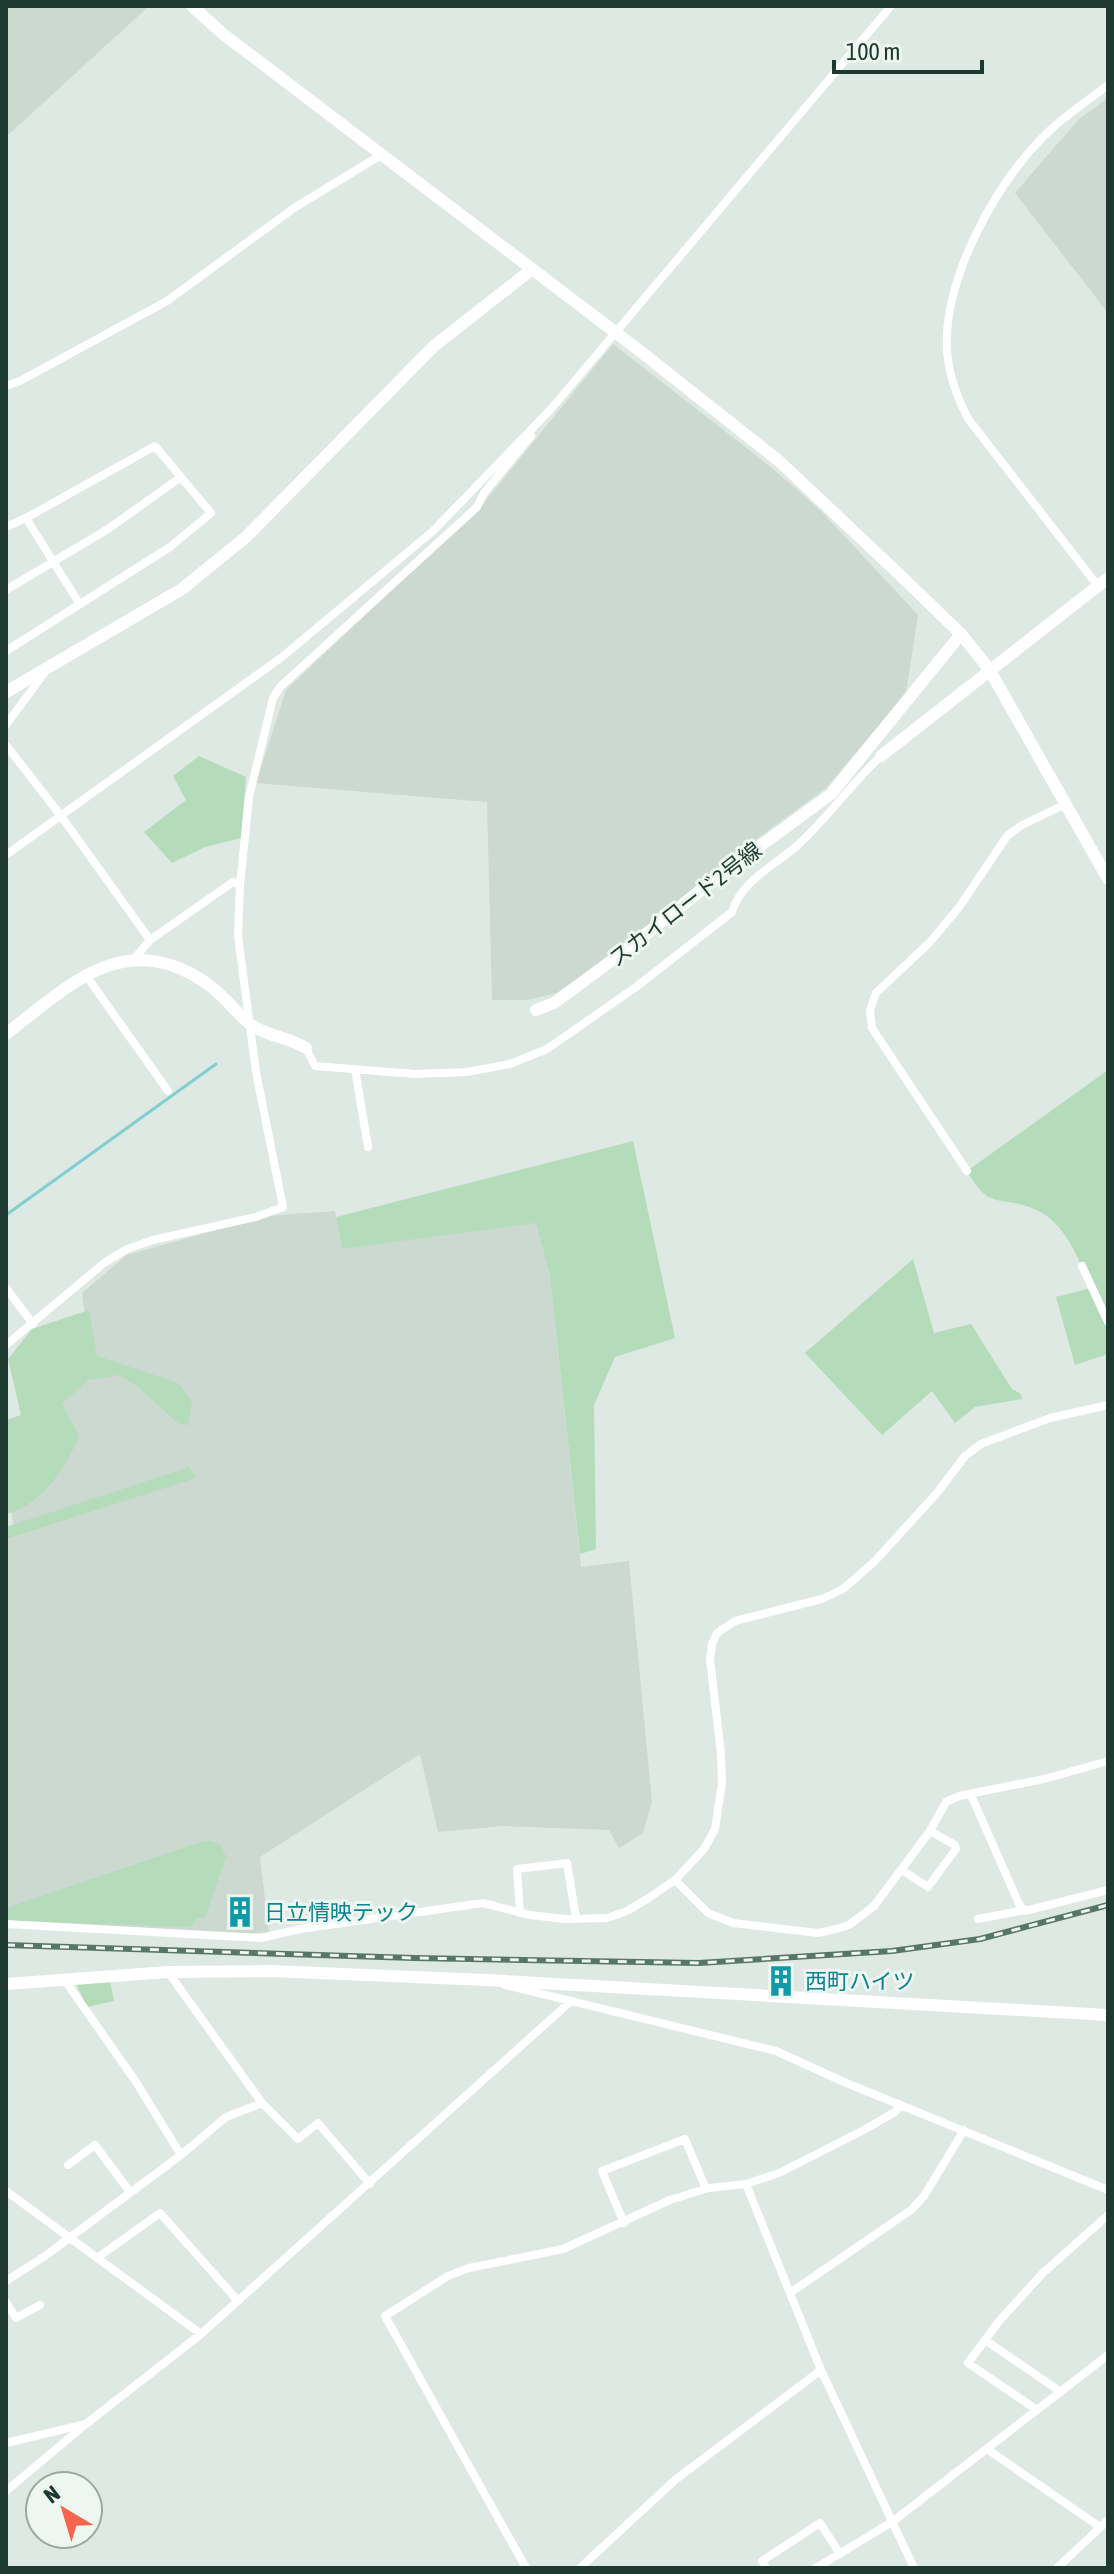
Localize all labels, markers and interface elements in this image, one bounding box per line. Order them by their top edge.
scale bar [834,24,982,74]
text: 100 m [846,38,900,65]
street label: スカイロード2号線 [604,836,766,972]
building icon: 日立情映テック [223,1895,257,1929]
place label: 日立情映テック [264,1899,418,1925]
building icon: 西町ハイツ [764,1964,798,1998]
place label: 西町ハイツ [805,1968,915,1994]
north arrow [24,2470,104,2550]
text: N [39,2480,65,2508]

